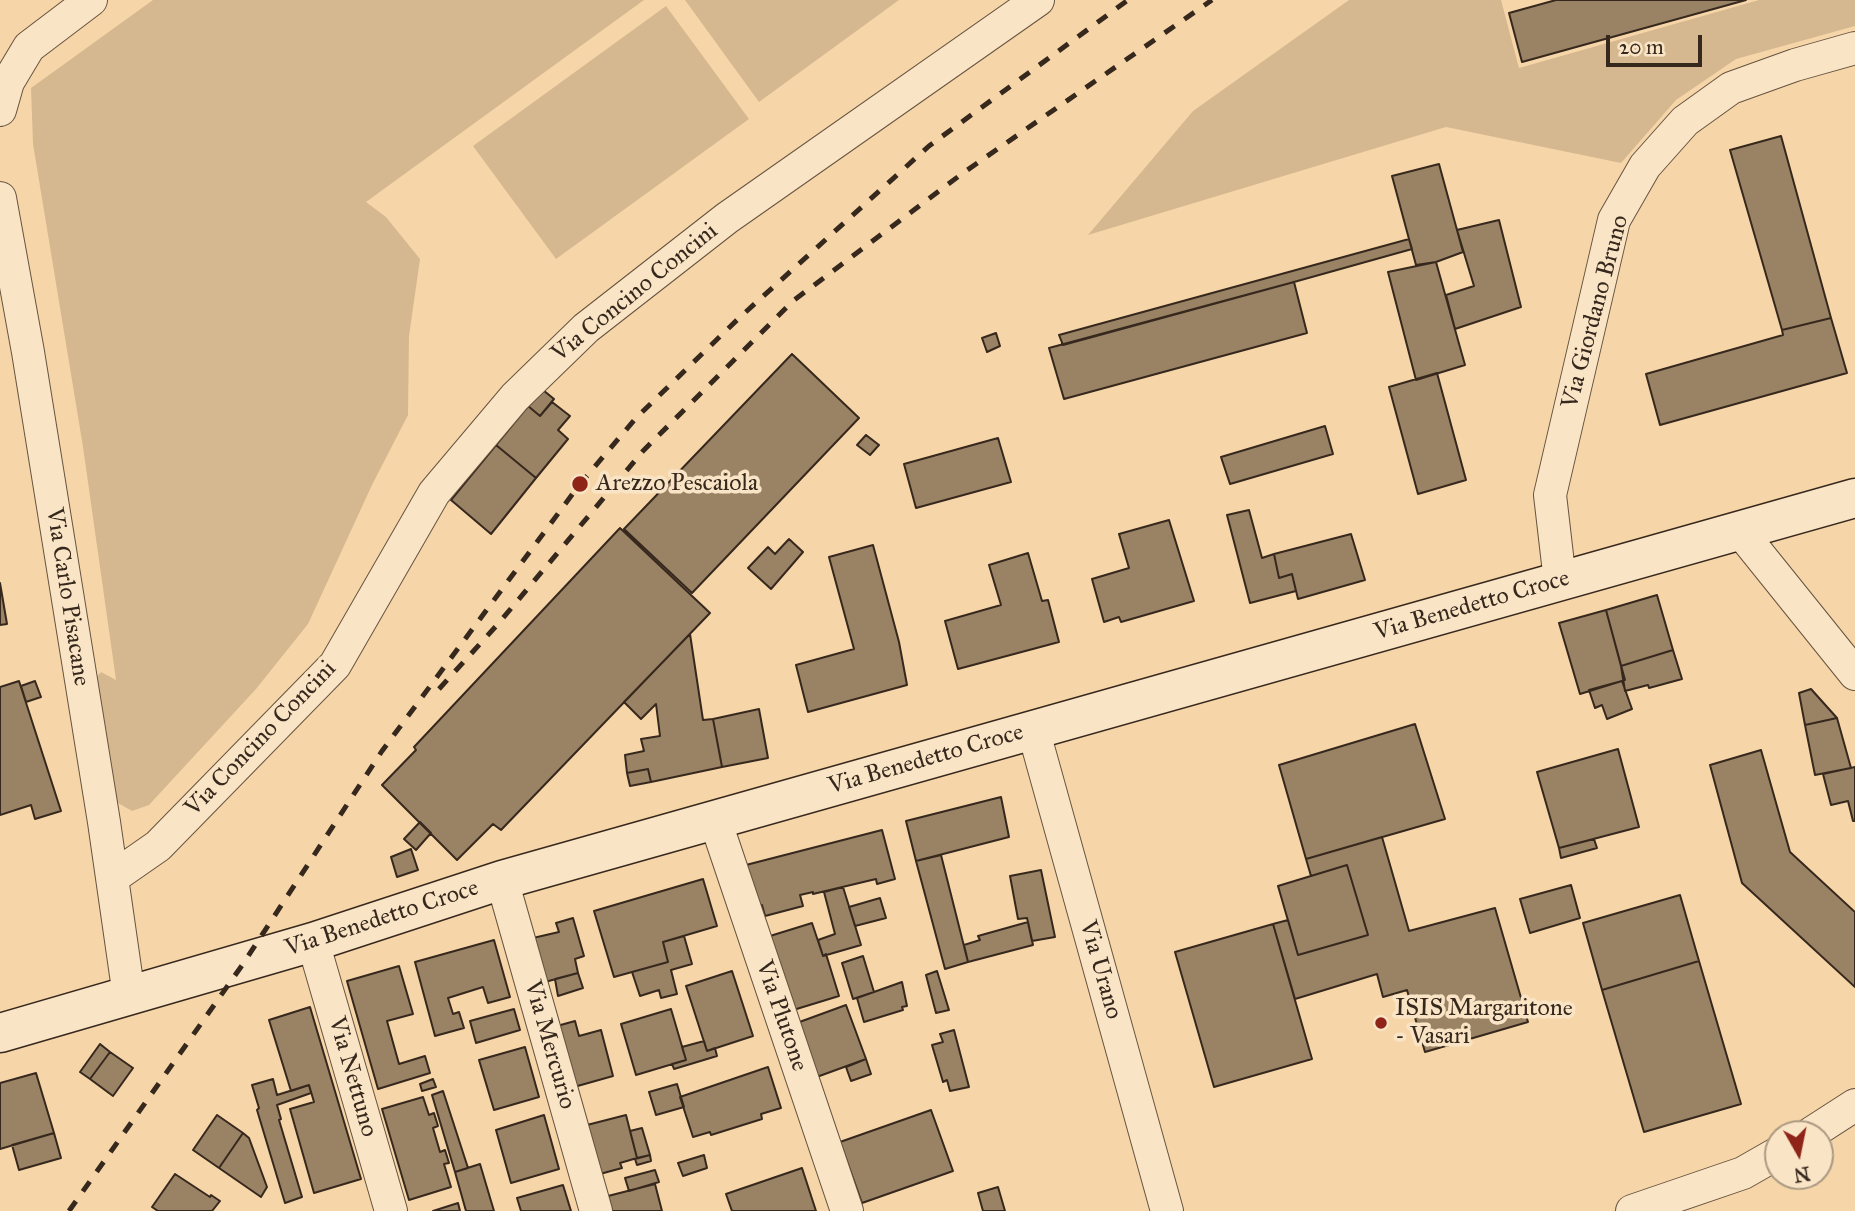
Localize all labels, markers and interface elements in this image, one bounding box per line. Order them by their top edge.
scale bar [1610,21,1706,65]
text: 20 m [1619,34,1664,60]
street label: Via Giordano Bruno [1556,212,1636,412]
street label: Via Concino Concini [546,217,724,369]
place label: Arezzo Pescaiola [596,470,758,498]
marker: Arezzo Pescaiola [570,474,590,494]
street label: Via Carlo Pisacane [39,506,95,688]
street label: Via Benedetto Croce [1371,564,1573,648]
street label: Via Concino Concini [179,655,343,823]
street label: Via Benedetto Croce [825,718,1027,802]
street label: Via Benedetto Croce [282,874,482,964]
street label: Via Urano [1072,917,1128,1023]
street label: Via Plutone [749,957,813,1075]
street label: Via Mercurio [517,977,581,1113]
place label: ISIS Margaritone - Vasari [1395,995,1573,1051]
street label: Via Nettuno [321,1014,383,1140]
marker: ISIS Margaritone - Vasari [1373,1015,1389,1031]
north arrow [1764,1120,1834,1190]
text: N [1792,1162,1812,1187]

